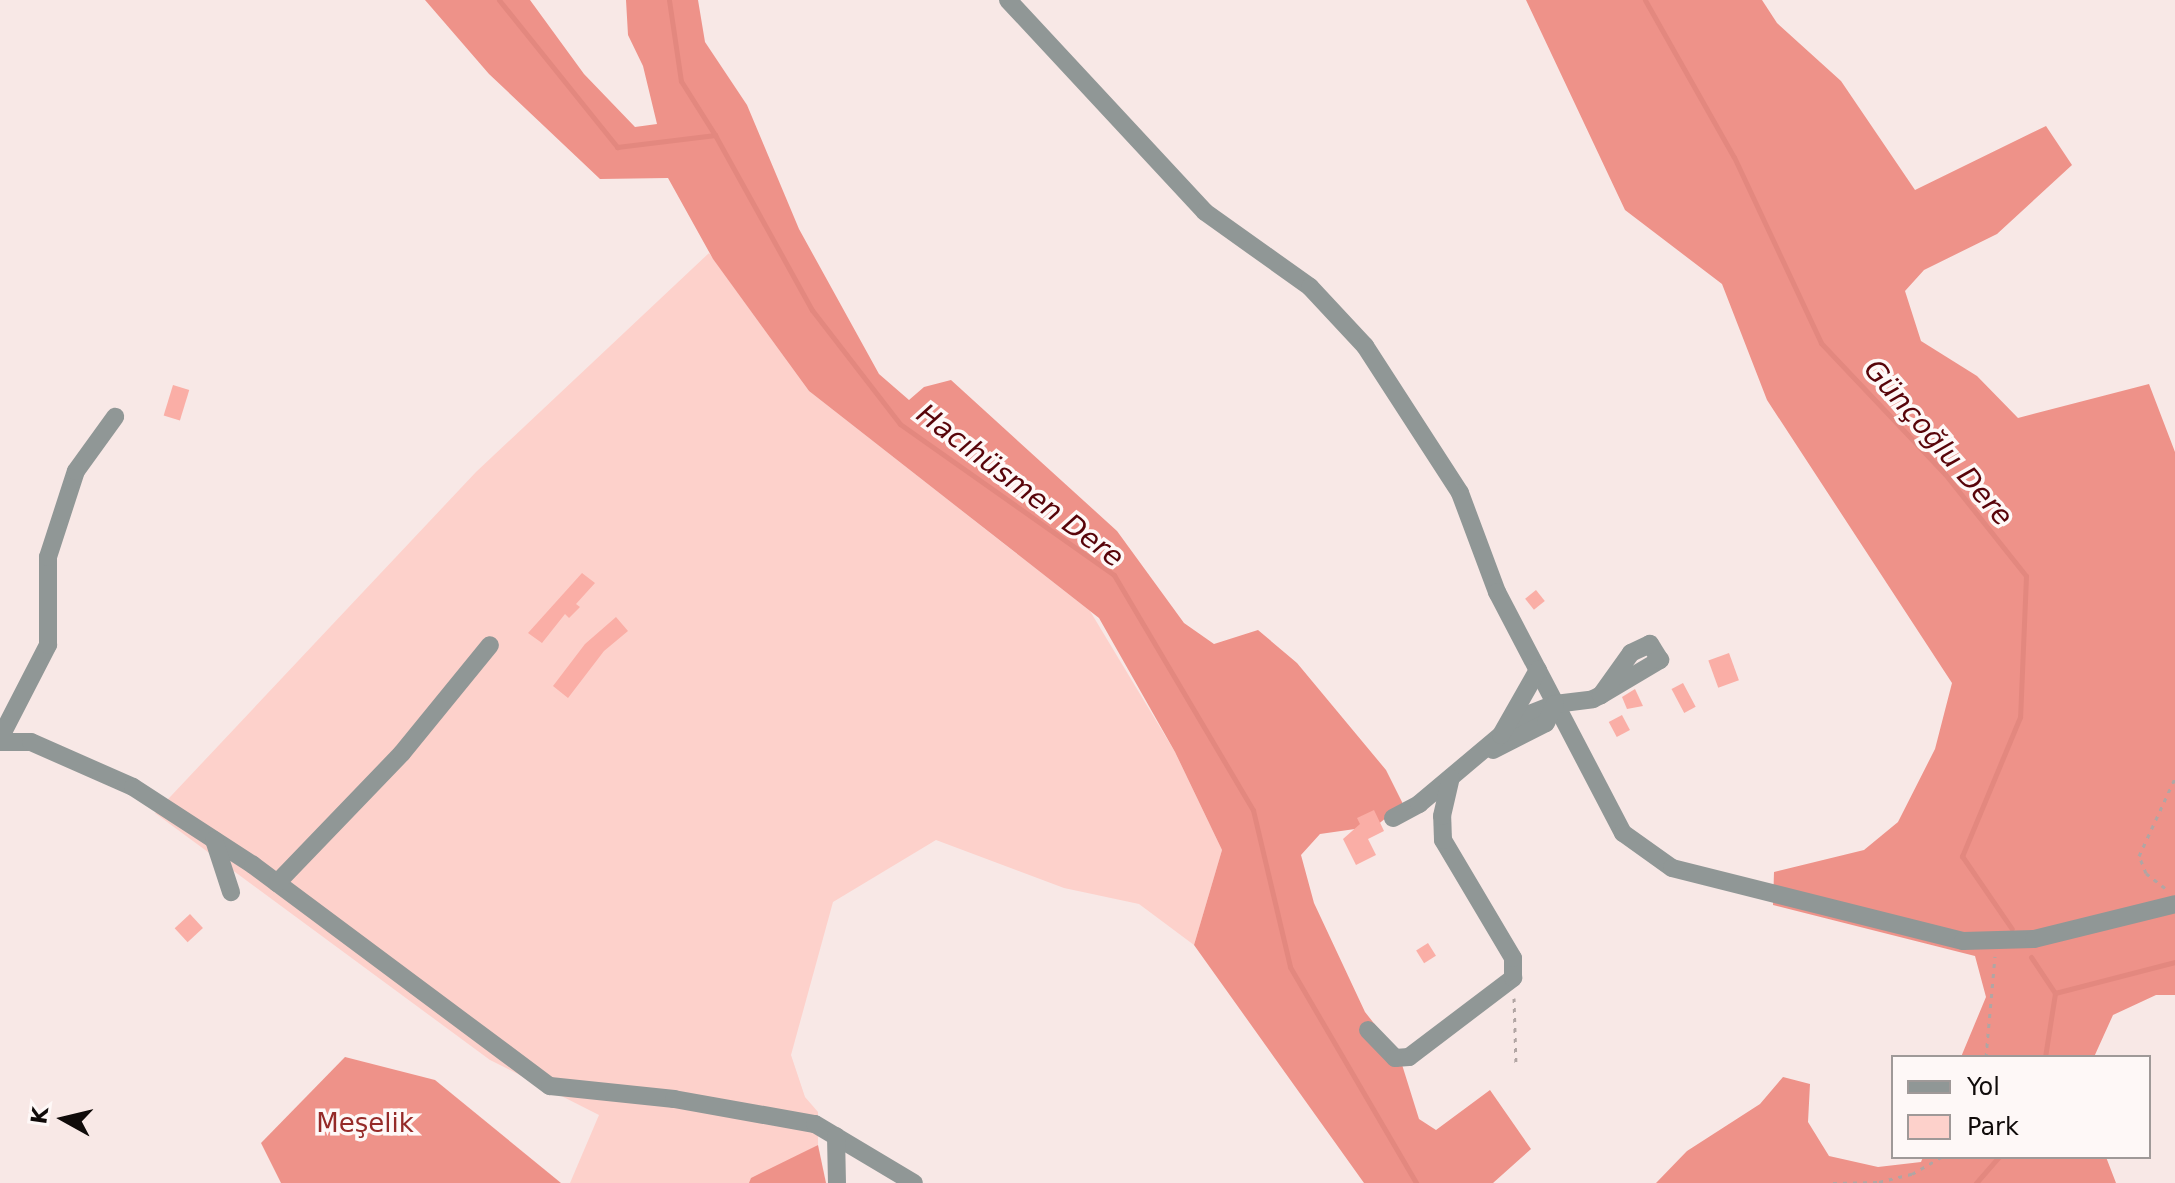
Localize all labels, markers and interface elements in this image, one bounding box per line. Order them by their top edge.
water label: Günçoğlu Dere [1857,353,2019,533]
water label: Hacıhüsmen Dere [910,397,1130,575]
legend [1891,1055,2151,1159]
text: Yol [1967,1073,2000,1101]
north arrow [24,1079,104,1159]
text: K [26,1105,53,1126]
park label: Meşelik [316,1108,414,1140]
text: Park [1967,1113,2019,1141]

